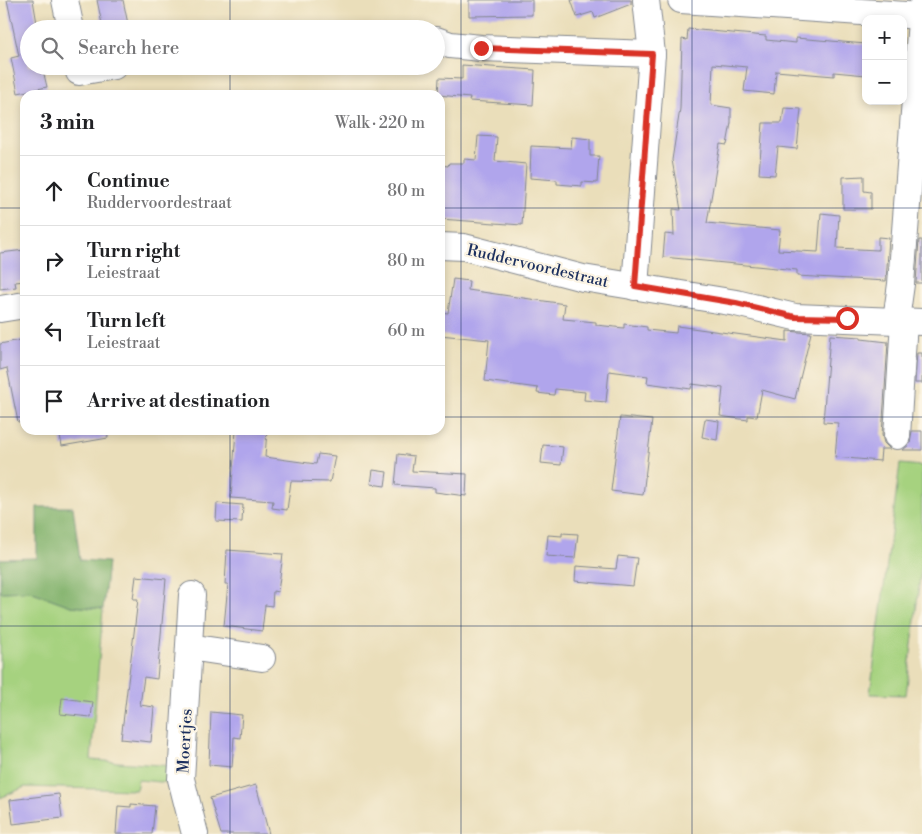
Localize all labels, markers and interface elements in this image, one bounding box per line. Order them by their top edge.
map controls [862,15,907,105]
button: + [862,15,907,60]
search box [20,20,445,75]
icon: search [38,34,66,62]
text: Search here [78,36,179,60]
route end [470,37,493,60]
button: − [862,60,907,105]
text: 3 min [40,110,95,136]
text: Walk · 220 m [335,113,425,133]
text: Continue [87,169,170,193]
icon: ahead [40,177,68,205]
text: 80 m [387,181,425,201]
text: Ruddervoordestraat [87,193,232,213]
text: Turn right [87,239,180,263]
street label: Ruddervoordestraat [465,240,611,292]
icon: right [40,247,68,275]
text: 80 m [387,251,425,271]
text: Leiestraat [87,263,161,283]
route start [836,307,859,330]
text: Turn left [87,309,166,333]
icon: left [40,317,68,345]
text: 60 m [387,321,425,341]
text: Leiestraat [87,333,161,353]
icon: arrive [40,387,68,415]
text: Arrive at destination [87,389,270,413]
street label: Moertjes [173,708,197,774]

